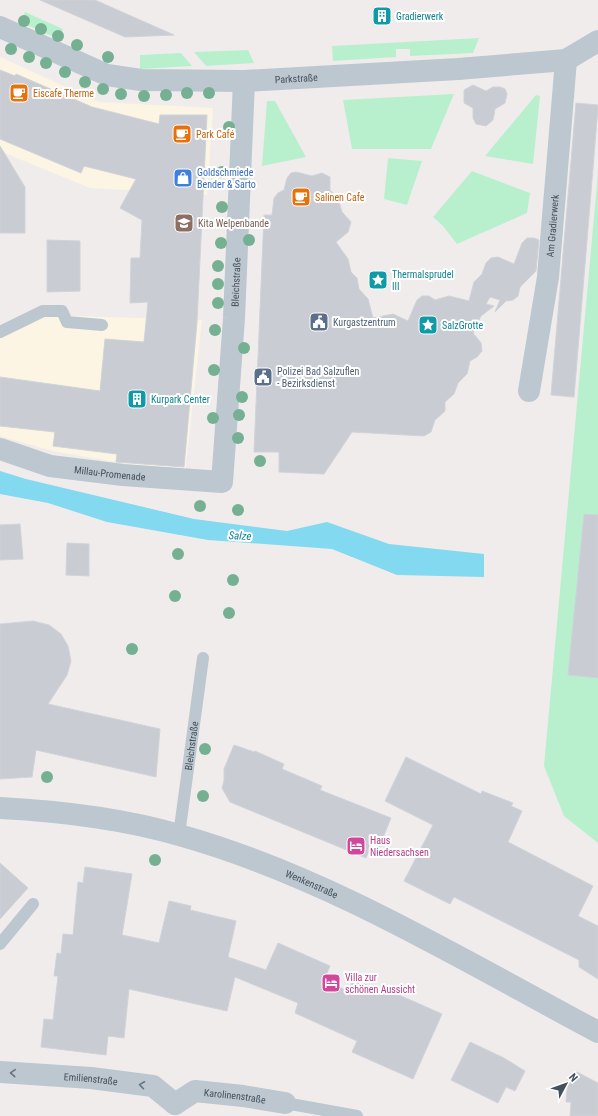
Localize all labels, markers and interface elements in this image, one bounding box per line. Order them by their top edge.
building icon: Gradierwerk [371,5,393,27]
place label: Gradierwerk [396,11,444,22]
street label: Parkstraße [275,71,318,85]
cafe icon: Eiscafe Therme [8,82,30,104]
place label: Eiscafe Therme [33,88,94,99]
cafe icon: Park Café [171,123,193,145]
place label: Park Café [196,129,235,140]
shop icon: Goldschmiede Bender & Sarto [172,167,194,189]
place label: Goldschmiede Bender & Sarto [197,167,256,190]
cafe icon: Salinen Cafe [290,186,312,208]
place label: Salinen Cafe [315,192,365,203]
street label: Am Gradierwerk [544,193,560,258]
school or university icon: Kita Welpenbande [173,212,195,234]
place label: Kita Welpenbande [198,218,269,229]
street label: Bleichstraße [229,257,242,307]
place icon: Thermalsprudel III [367,269,389,291]
place label: Thermalsprudel III [392,269,454,292]
public building icon: Kurgastzentrum [308,311,330,333]
place icon: SalzGrotte [417,314,439,336]
place label: Kurgastzentrum [333,317,396,328]
place label: SalzGrotte [442,320,483,331]
public building icon: Polizei Bad Salzuflen - Bezirksdienst [252,366,274,388]
place label: Polizei Bad Salzuflen - Bezirksdienst [277,366,359,389]
building icon: Kurpark Center [126,388,148,410]
place label: Kurpark Center [151,394,210,405]
street label: Millau-Promenade [74,464,146,482]
water label: Salze [228,529,252,543]
street label: Bleichstraße [182,720,200,771]
hotel icon: Haus Niedersachsen [345,835,367,857]
place label: Haus Niedersachsen [370,835,429,858]
street label: Wenkenstraße [284,867,340,900]
hotel icon: Villa zur schönen Aussicht [320,972,342,994]
place label: Villa zur schönen Aussicht [345,972,415,995]
north arrow [546,1064,586,1104]
one-way arrow [10,1068,16,1077]
street label: Emilienstraße [63,1071,119,1087]
text: N [566,1071,580,1085]
one-way arrow [139,1081,145,1090]
street label: Karolinenstraße [203,1086,267,1105]

